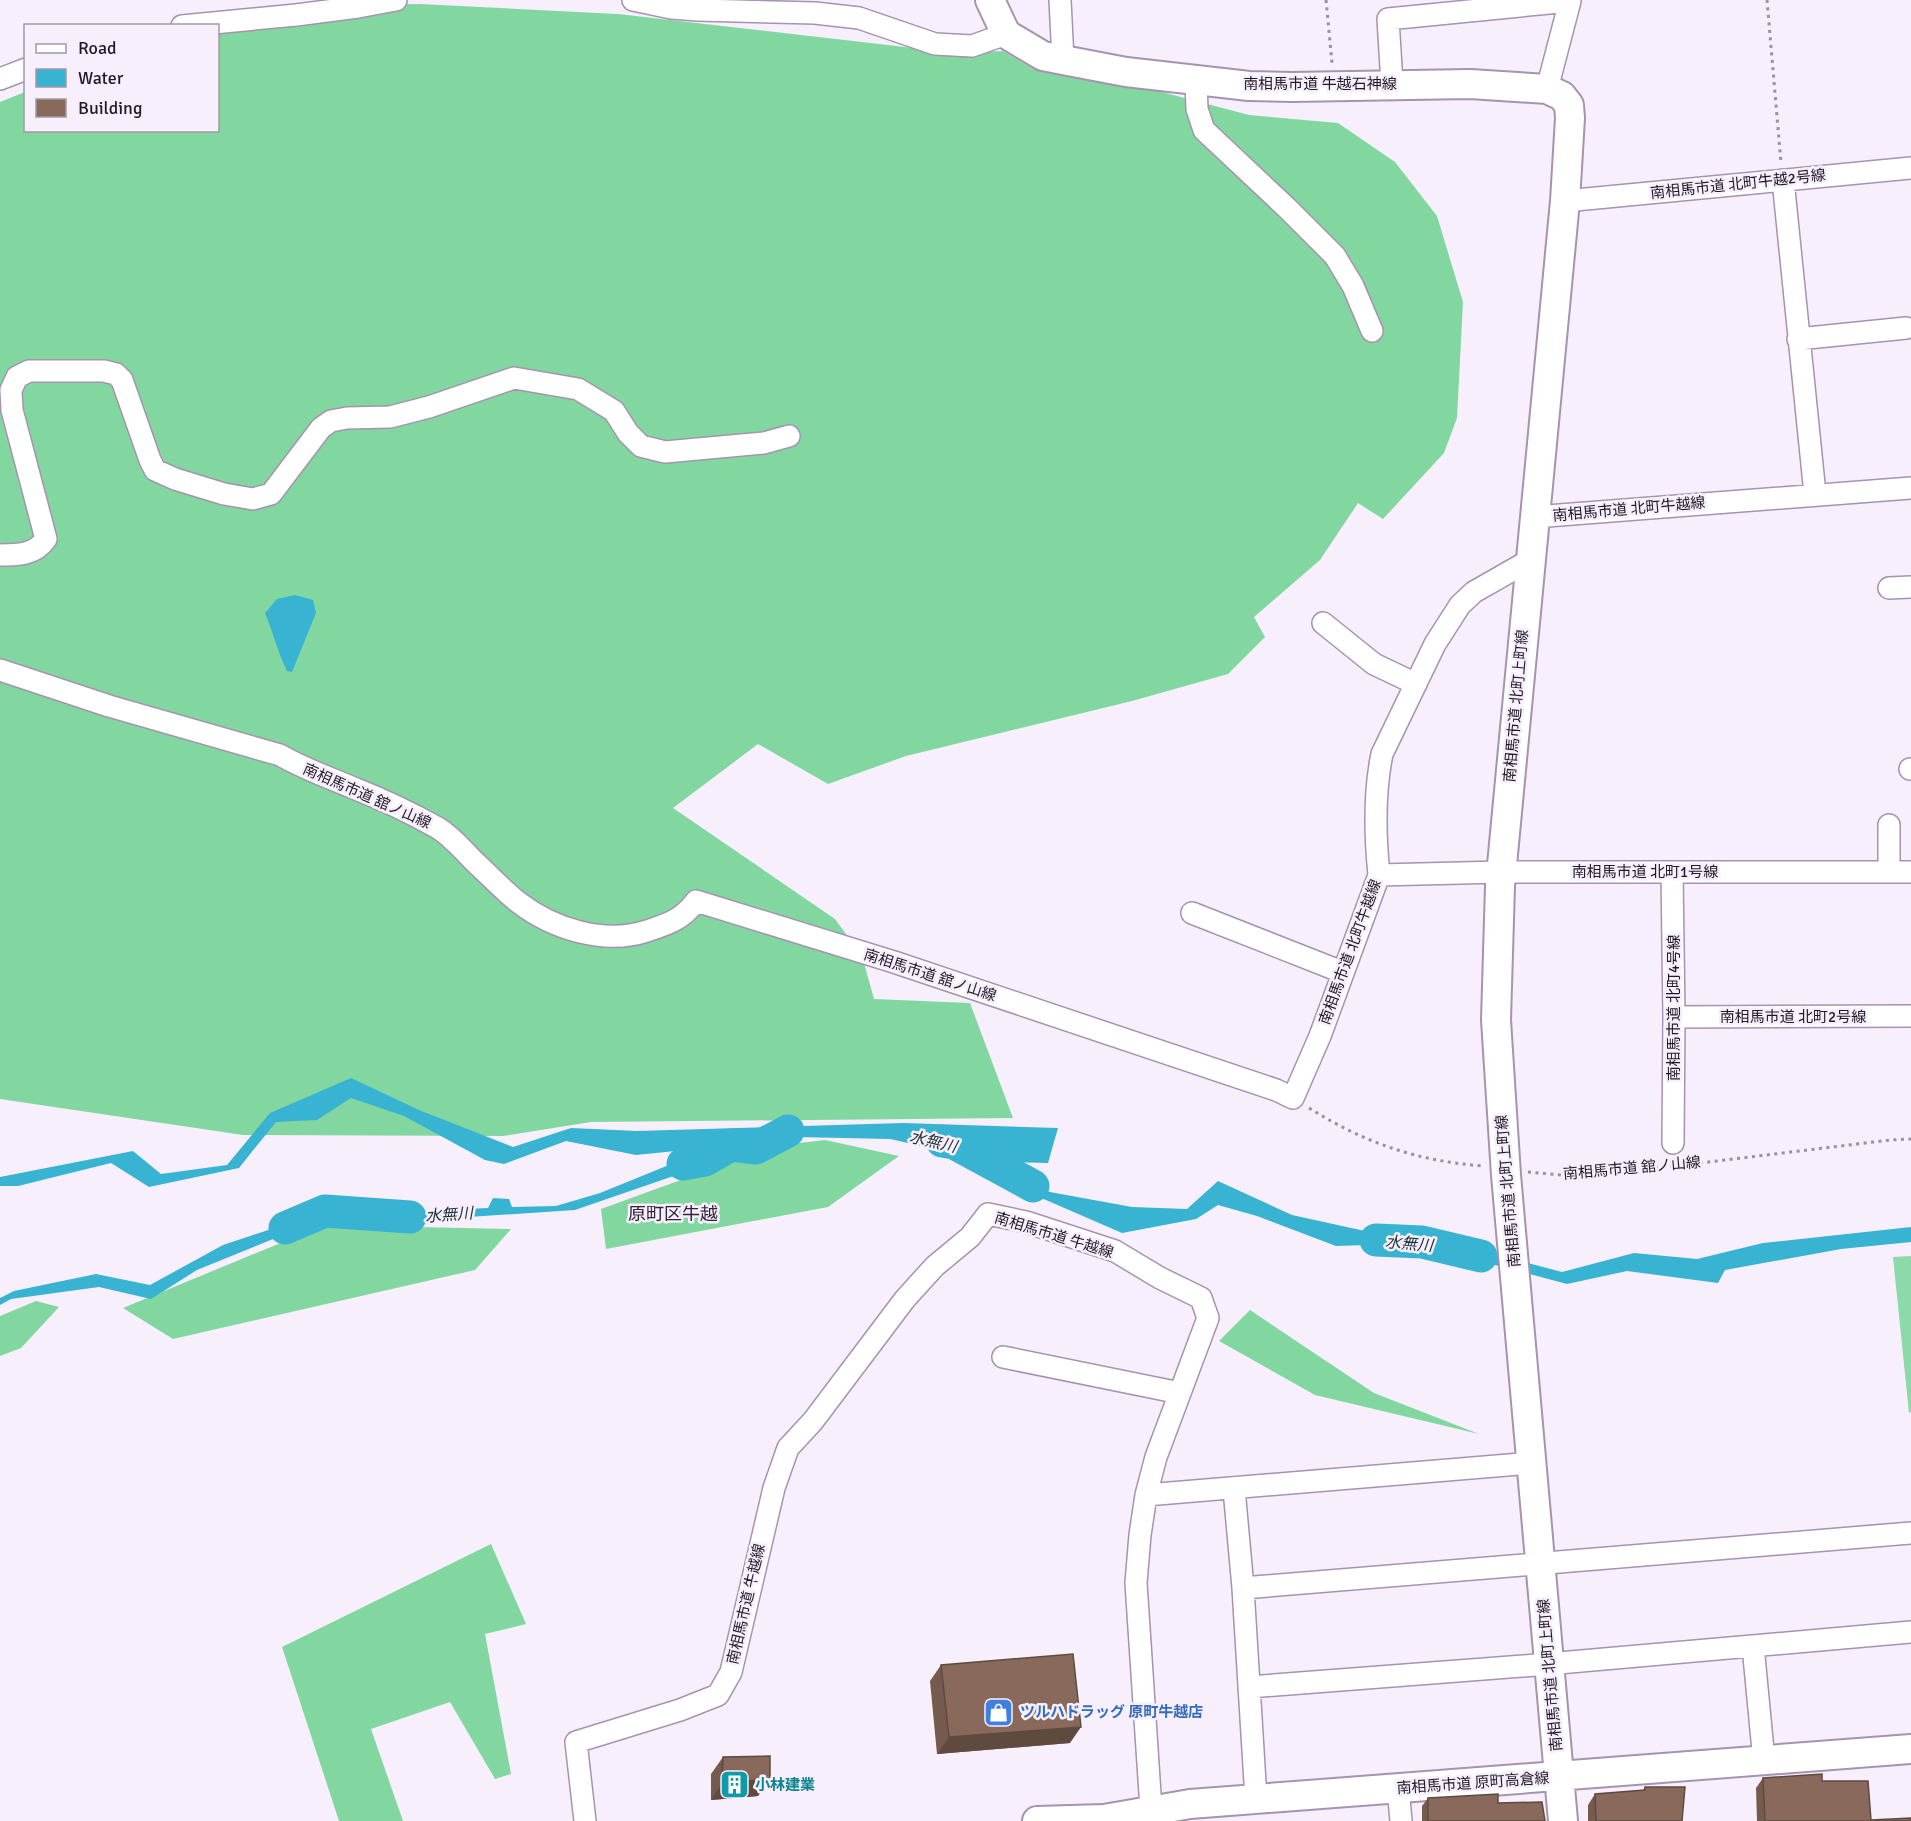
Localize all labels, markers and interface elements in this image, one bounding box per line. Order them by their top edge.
legend [24,24,219,132]
text: Road [78,37,117,59]
text: Water [78,67,124,89]
street label: 南相馬市道 牛越石神線 [1243,75,1397,93]
text: Building [78,97,142,119]
street label: 南相馬市道 北町牛越2号線 [1649,166,1827,202]
street label: 南相馬市道 北町牛越線 [1552,493,1706,525]
street label: 南相馬市道 北町上町線 [1500,629,1532,783]
street label: 南相馬市道 舘ノ山線 [300,760,434,832]
street label: 南相馬市道 北町1号線 [1572,863,1718,881]
street label: 南相馬市道 北町牛越線 [1315,877,1385,1027]
street label: 南相馬市道 北町4号線 [1665,935,1683,1081]
street label: 南相馬市道 舘ノ山線 [861,945,999,1005]
street label: 南相馬市道 北町2号線 [1720,1008,1866,1026]
street label: 南相馬市道 北町上町線 [1492,1114,1524,1268]
water label: 水無川 [907,1127,961,1158]
street label: 南相馬市道 舘ノ山線 [1562,1153,1702,1183]
water label: 水無川 [424,1203,476,1227]
district label: 原町区牛越 [628,1203,718,1225]
street label: 南相馬市道 牛越線 [992,1208,1116,1262]
water label: 水無川 [1384,1232,1436,1256]
street label: 南相馬市道 牛越線 [723,1542,769,1666]
street label: 南相馬市道 北町上町線 [1534,1598,1566,1752]
shop icon: ツルハドラッグ 原町牛越店 [983,1696,1015,1728]
place label: ツルハドラッグ 原町牛越店 [1020,1703,1203,1721]
building icon: 小林建業 [718,1769,750,1801]
street label: 南相馬市道 原町高倉線 [1396,1769,1550,1797]
place label: 小林建業 [755,1776,815,1794]

